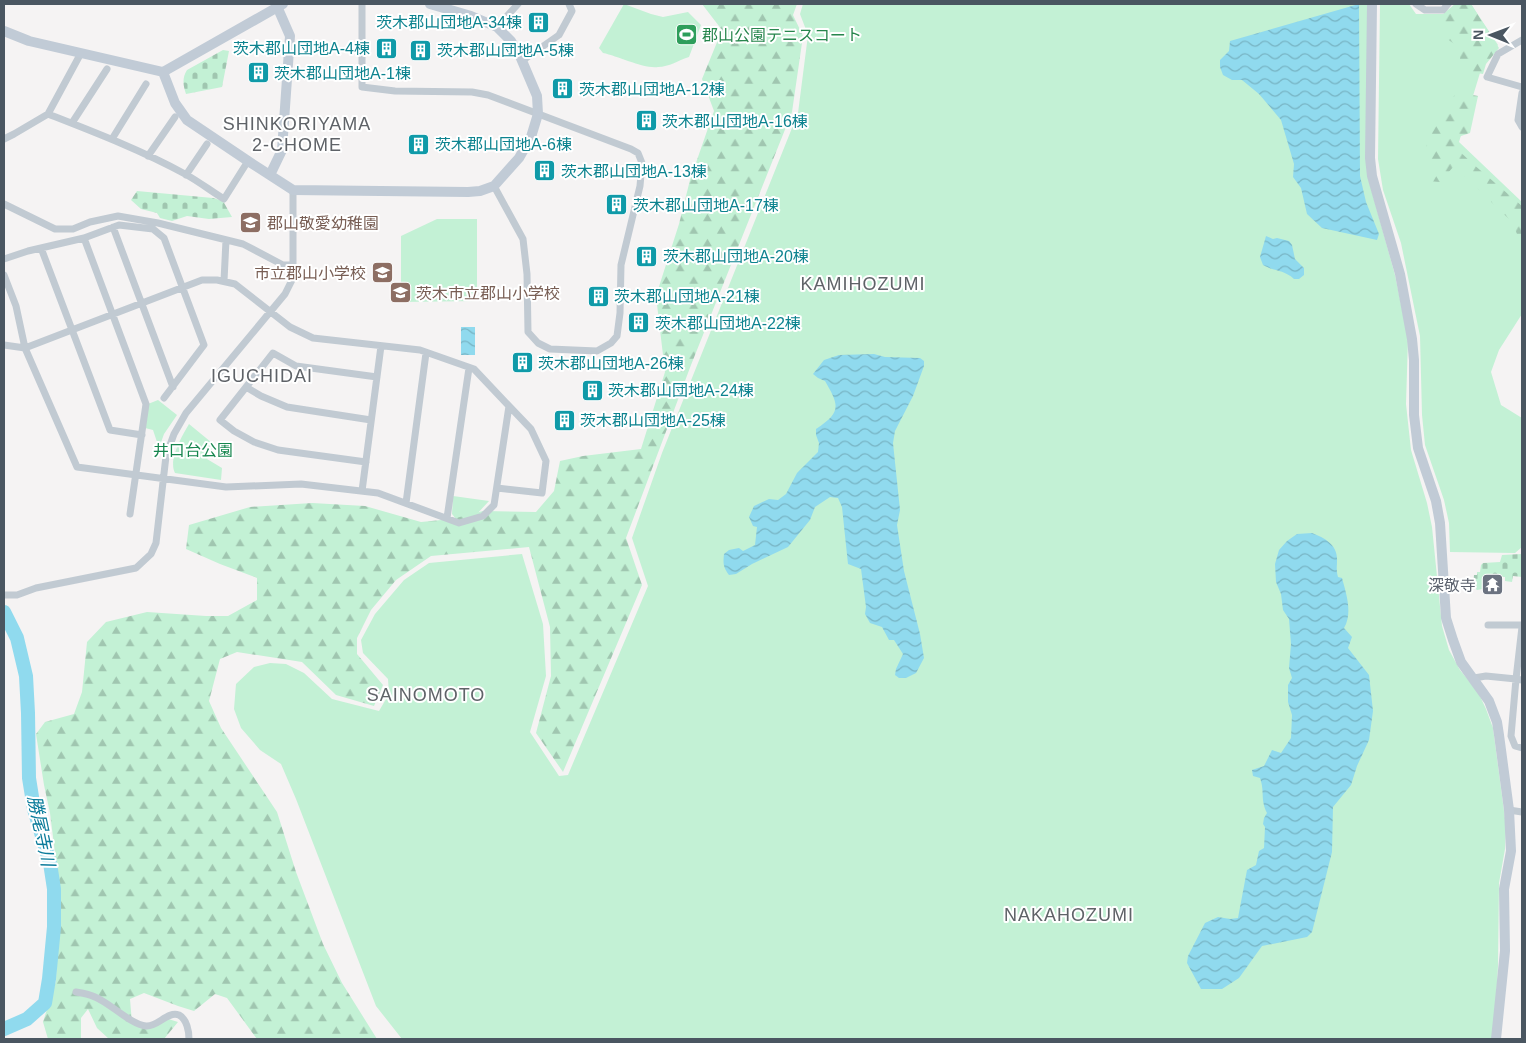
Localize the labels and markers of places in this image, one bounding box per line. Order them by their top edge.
building icon: 茨木郡山団地A-34棟 [526,10,550,34]
place label: 茨木郡山団地A-34棟 [376,14,522,31]
sports icon: 郡山公園テニスコート [674,23,698,47]
place label: 郡山公園テニスコート [702,27,862,44]
building icon: 茨木郡山団地A-4棟 [374,36,398,60]
building icon: 茨木郡山団地A-5棟 [409,38,433,62]
place label: 茨木郡山団地A-4棟 [233,40,370,57]
place label: 茨木郡山団地A-5棟 [437,42,574,59]
building icon: 茨木郡山団地A-1棟 [246,61,270,85]
place label: 茨木郡山団地A-1棟 [274,65,411,82]
building icon: 茨木郡山団地A-12棟 [551,77,575,101]
place label: 茨木郡山団地A-12棟 [579,81,725,98]
building icon: 茨木郡山団地A-16棟 [634,109,658,133]
place label: 茨木郡山団地A-16棟 [662,113,808,130]
building icon: 茨木郡山団地A-6棟 [407,132,431,156]
place label: 茨木郡山団地A-6棟 [435,136,572,153]
building icon: 茨木郡山団地A-13棟 [533,159,557,183]
place label: 茨木郡山団地A-13棟 [561,163,707,180]
building icon: 茨木郡山団地A-17棟 [605,193,629,217]
place label: 茨木郡山団地A-17棟 [633,197,779,214]
school or university icon: 郡山敬愛幼稚園 [239,211,263,235]
place label: 郡山敬愛幼稚園 [267,215,379,232]
building icon: 茨木郡山団地A-20棟 [635,244,659,268]
place label: 茨木郡山団地A-20棟 [663,248,809,265]
school or university icon: 市立郡山小学校 [370,261,394,285]
place label: 市立郡山小学校 [254,265,366,282]
school or university icon: 茨木市立郡山小学校 [388,281,412,305]
building icon: 茨木郡山団地A-21棟 [586,284,610,308]
place label: 茨木市立郡山小学校 [416,285,560,302]
place label: 茨木郡山団地A-21棟 [614,288,760,305]
building icon: 茨木郡山団地A-22棟 [627,311,651,335]
place label: 茨木郡山団地A-22棟 [655,315,801,332]
building icon: 茨木郡山団地A-26棟 [510,351,534,375]
place label: 茨木郡山団地A-26棟 [538,355,684,372]
building icon: 茨木郡山団地A-24棟 [580,378,604,402]
place label: 茨木郡山団地A-24棟 [608,382,754,399]
building icon: 茨木郡山団地A-25棟 [552,408,576,432]
place label: 茨木郡山団地A-25棟 [580,412,726,429]
temple icon: 深敬寺 [1480,573,1504,597]
place label: 深敬寺 [1428,577,1476,594]

